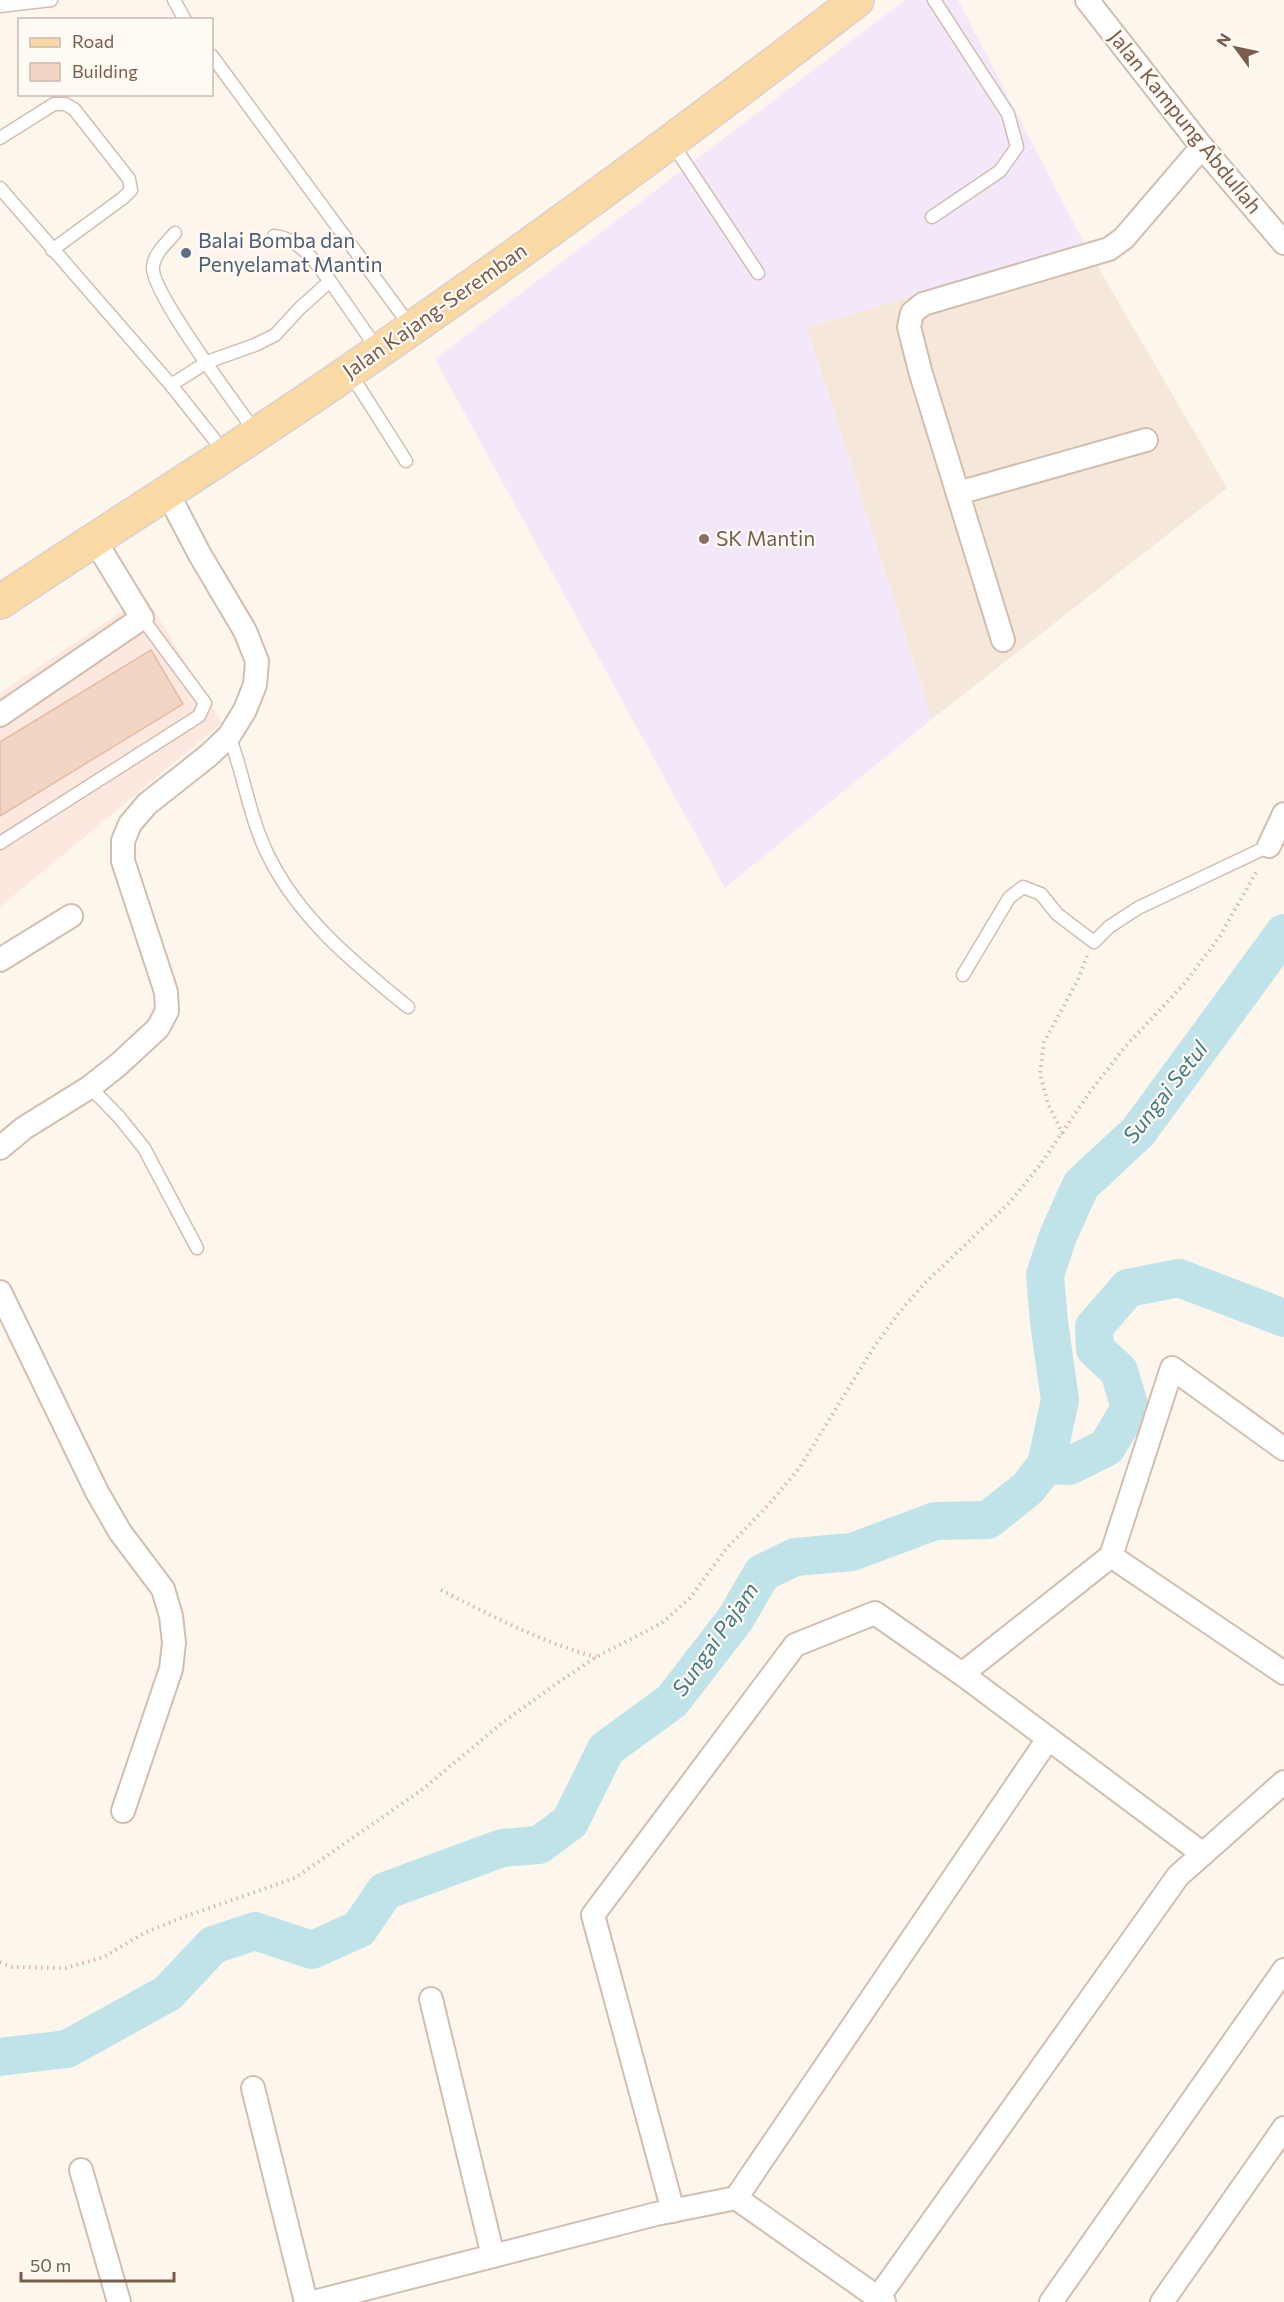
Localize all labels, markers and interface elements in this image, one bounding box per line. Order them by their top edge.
legend [18,18,213,96]
north arrow [1206,18,1266,78]
street label: Jalan Kampung Abdullah [1104,24,1268,218]
text: N [1212,29,1234,50]
text: Road [72,30,114,52]
text: Building [72,60,138,82]
place label: Balai Bomba dan Penyelamat Mantin [198,227,382,276]
street label: Jalan Kajang-Seremban [337,237,531,383]
marker: Balai Bomba dan Penyelamat Mantin [179,246,193,260]
place label: SK Mantin [716,525,815,550]
marker: SK Mantin [697,532,711,546]
water label: Sungai Setul [1116,1035,1213,1148]
water label: Sungai Pajam [666,1577,764,1701]
scale bar [21,2245,174,2283]
text: 50 m [30,2254,71,2276]

